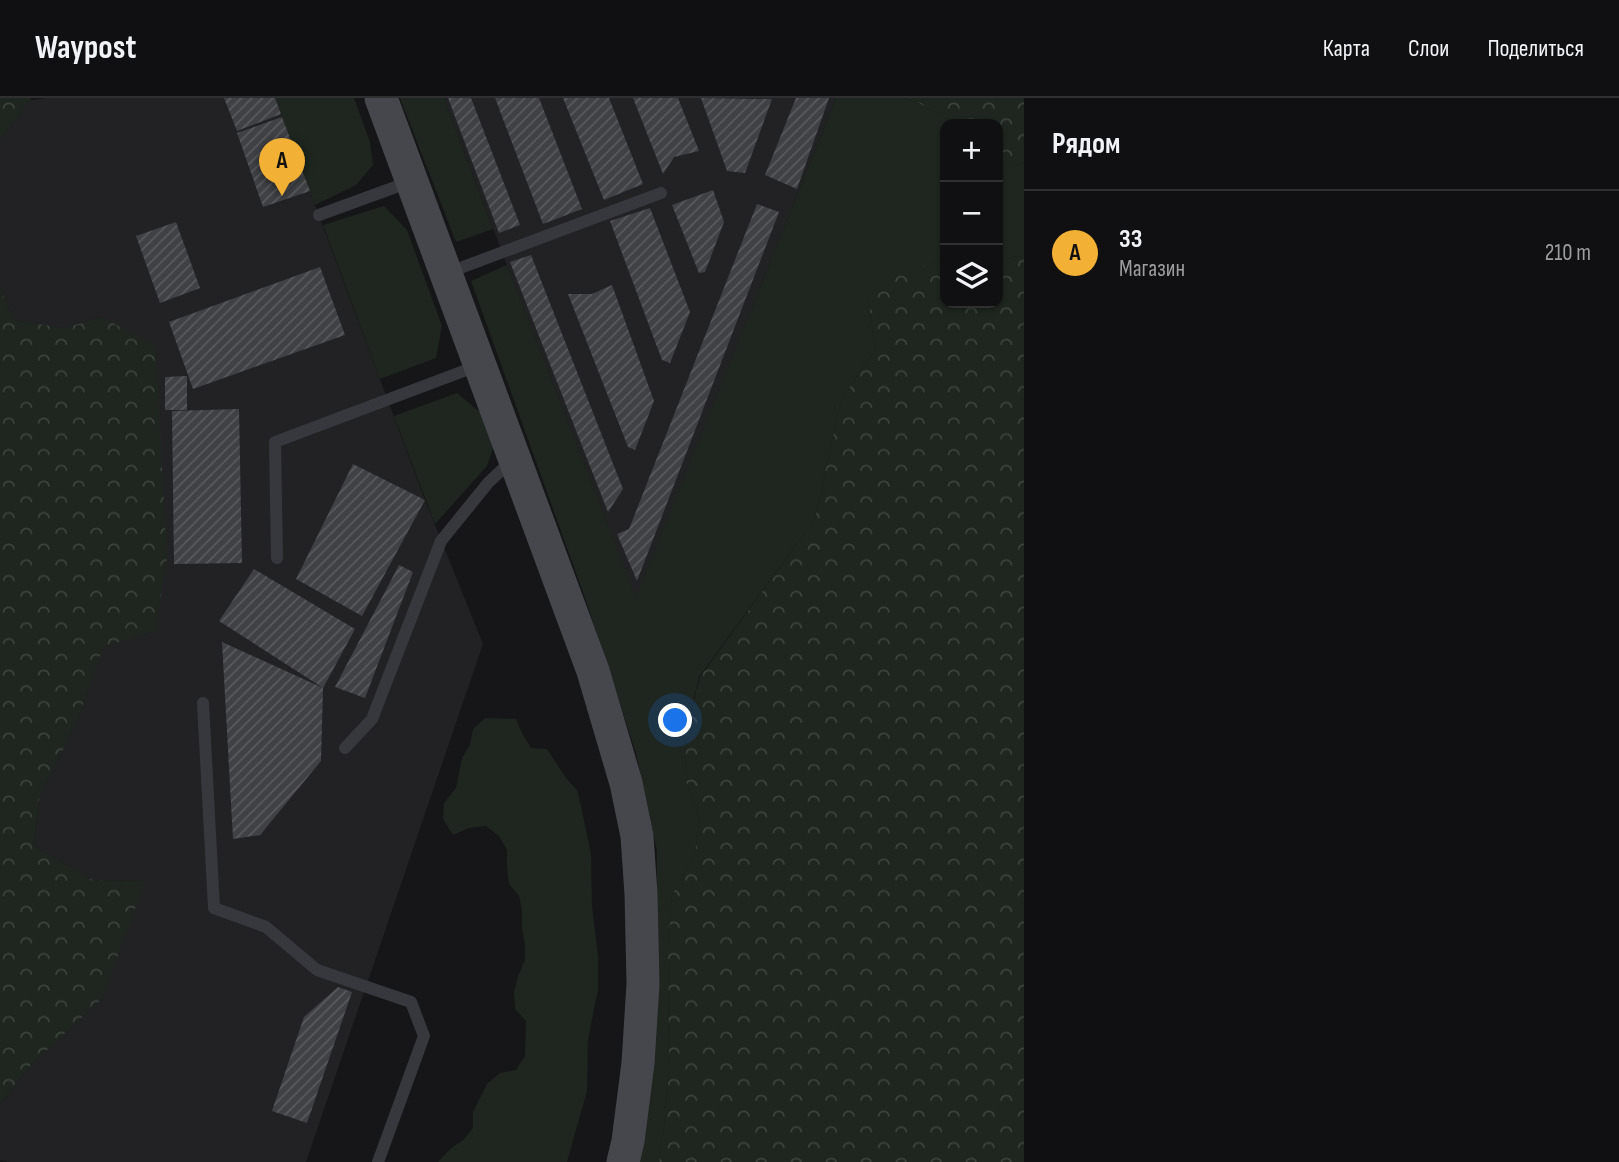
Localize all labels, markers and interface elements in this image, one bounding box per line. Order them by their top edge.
text: Waypost [35,28,136,68]
text: Карта [1323,34,1370,63]
text: Слои [1408,34,1449,63]
text: Поделиться [1487,34,1584,63]
map controls [940,119,1003,308]
button: + [940,119,1003,182]
text: Рядом [1052,126,1120,162]
pin: A [259,138,305,196]
button: − [940,182,1003,245]
text: 33 [1119,224,1142,255]
text: A [1070,239,1080,267]
text: 210 m [1545,239,1591,267]
button: layers [940,245,1003,308]
text: Магазин [1119,255,1185,283]
your location [658,703,692,737]

